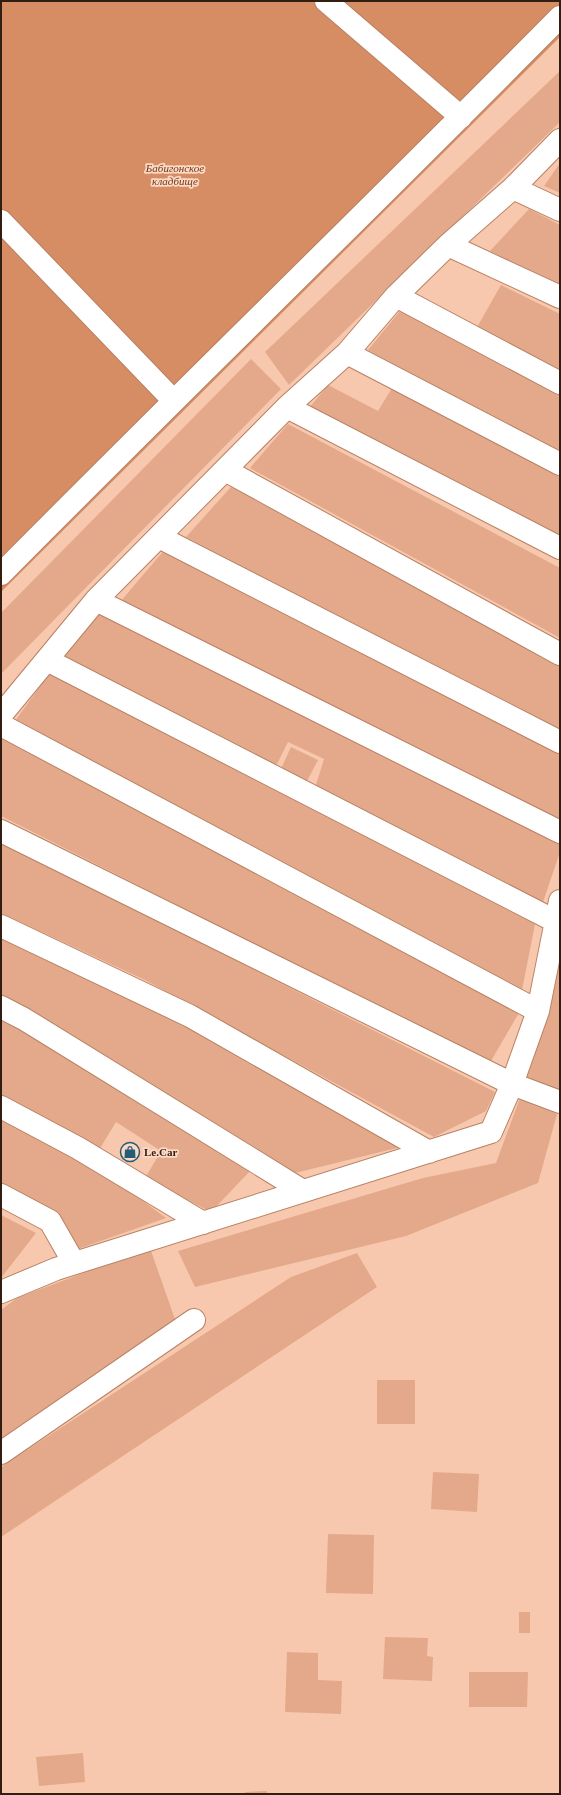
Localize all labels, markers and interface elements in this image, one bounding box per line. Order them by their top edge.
park label: Бабигонское кладбище [145,162,204,187]
shop icon: Le.Car [119,1141,141,1163]
place label: Le.Car [144,1146,177,1158]

